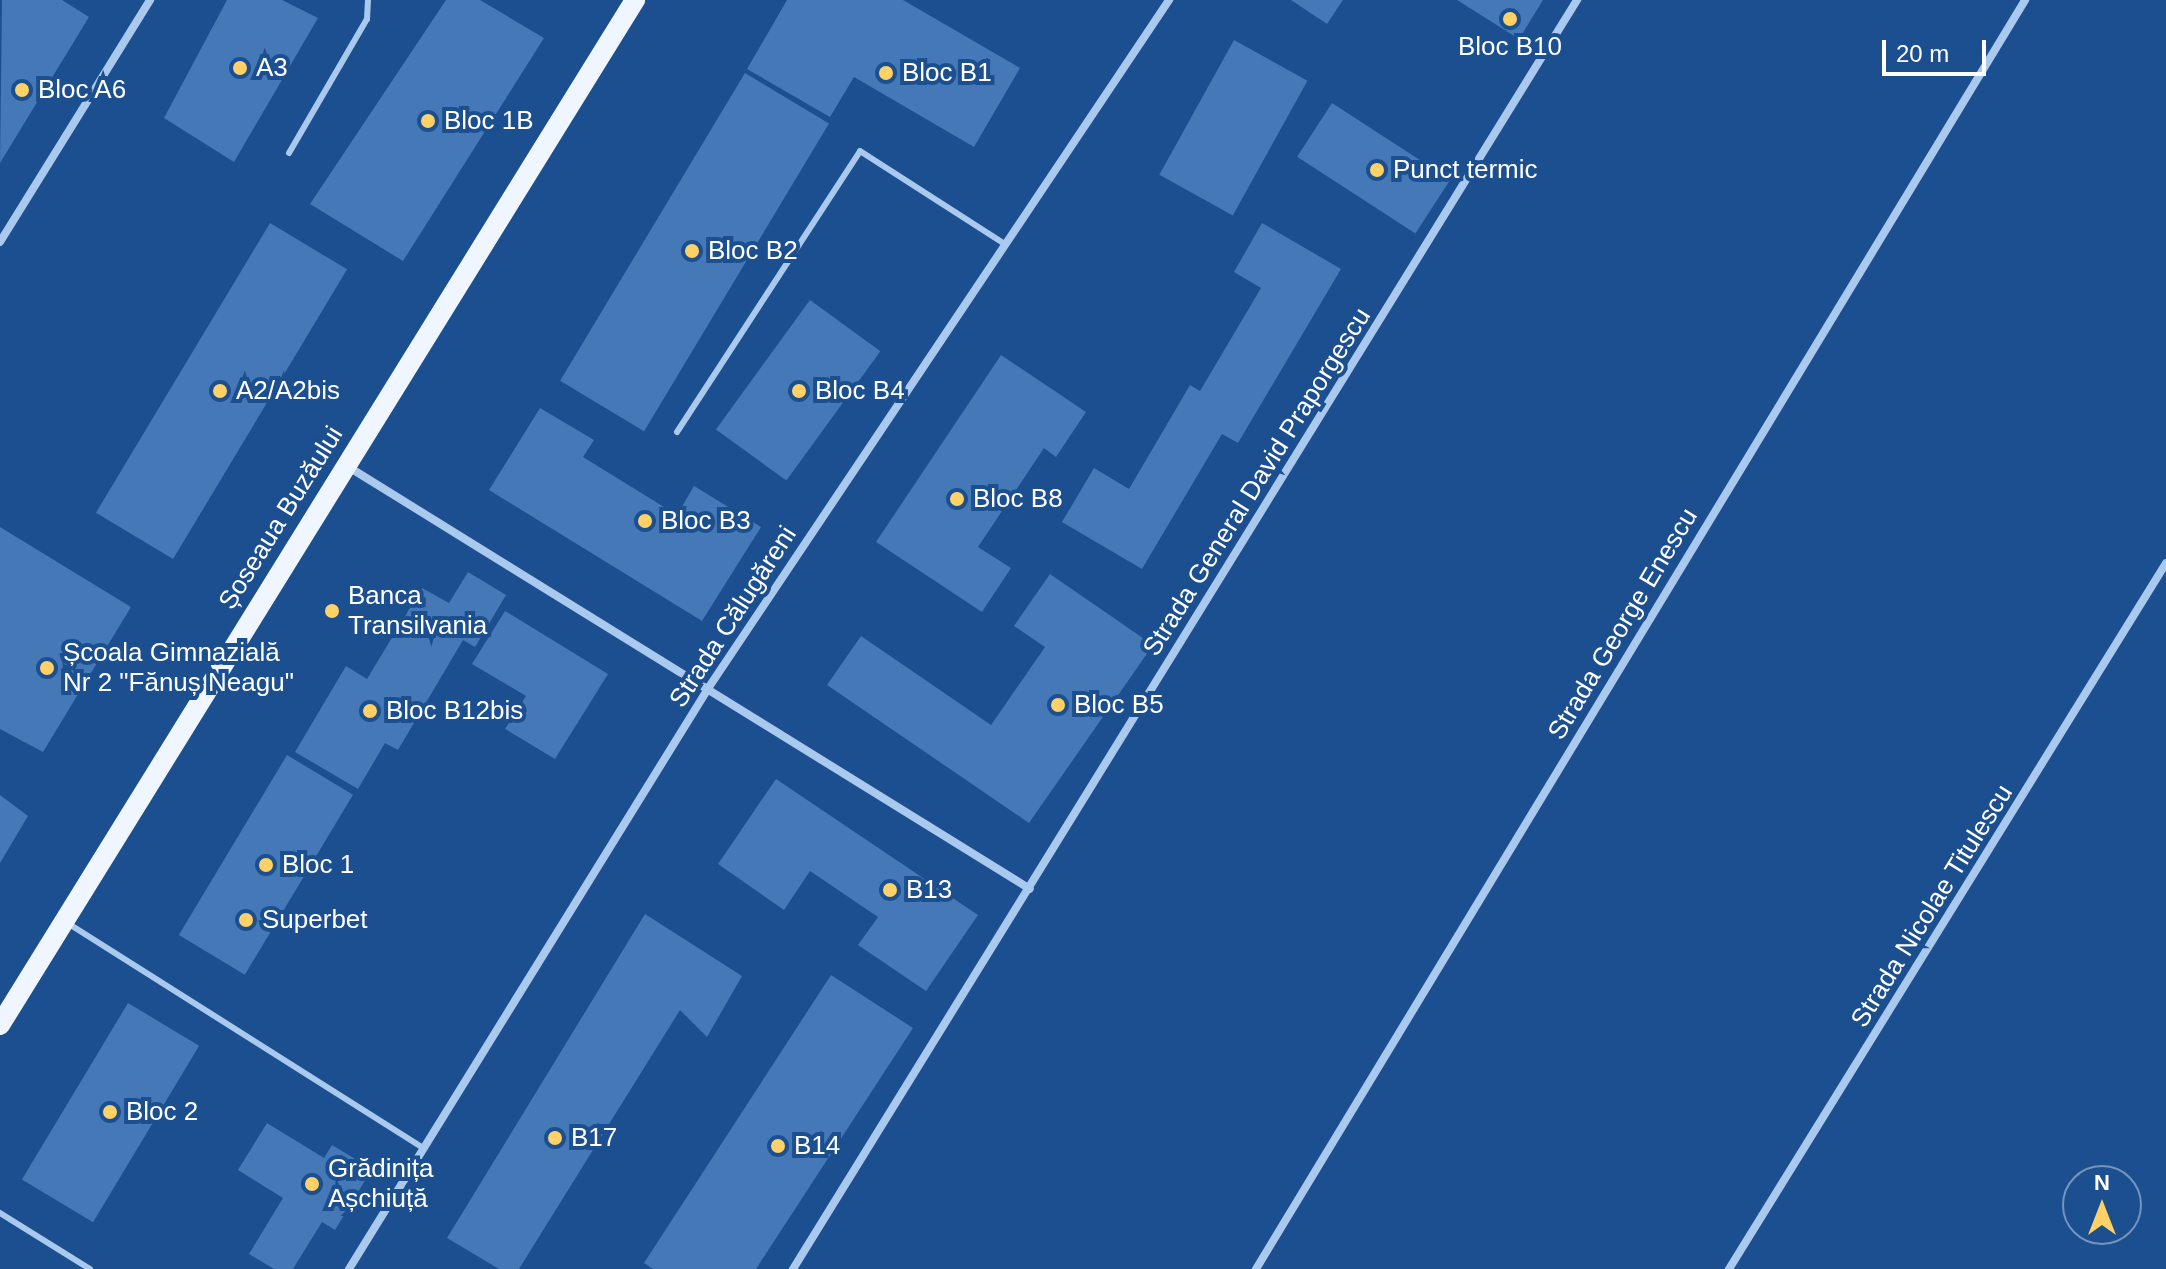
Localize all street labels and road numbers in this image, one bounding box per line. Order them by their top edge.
street label: Strada General David Praporgescu [1137,302,1377,662]
street label: Șoseaua Buzăului [212,421,350,615]
street label: Strada George Enescu [1542,503,1704,745]
street label: Strada Călugăreni [663,521,803,713]
street label: Strada Nicolae Titulescu [1844,779,2020,1033]

